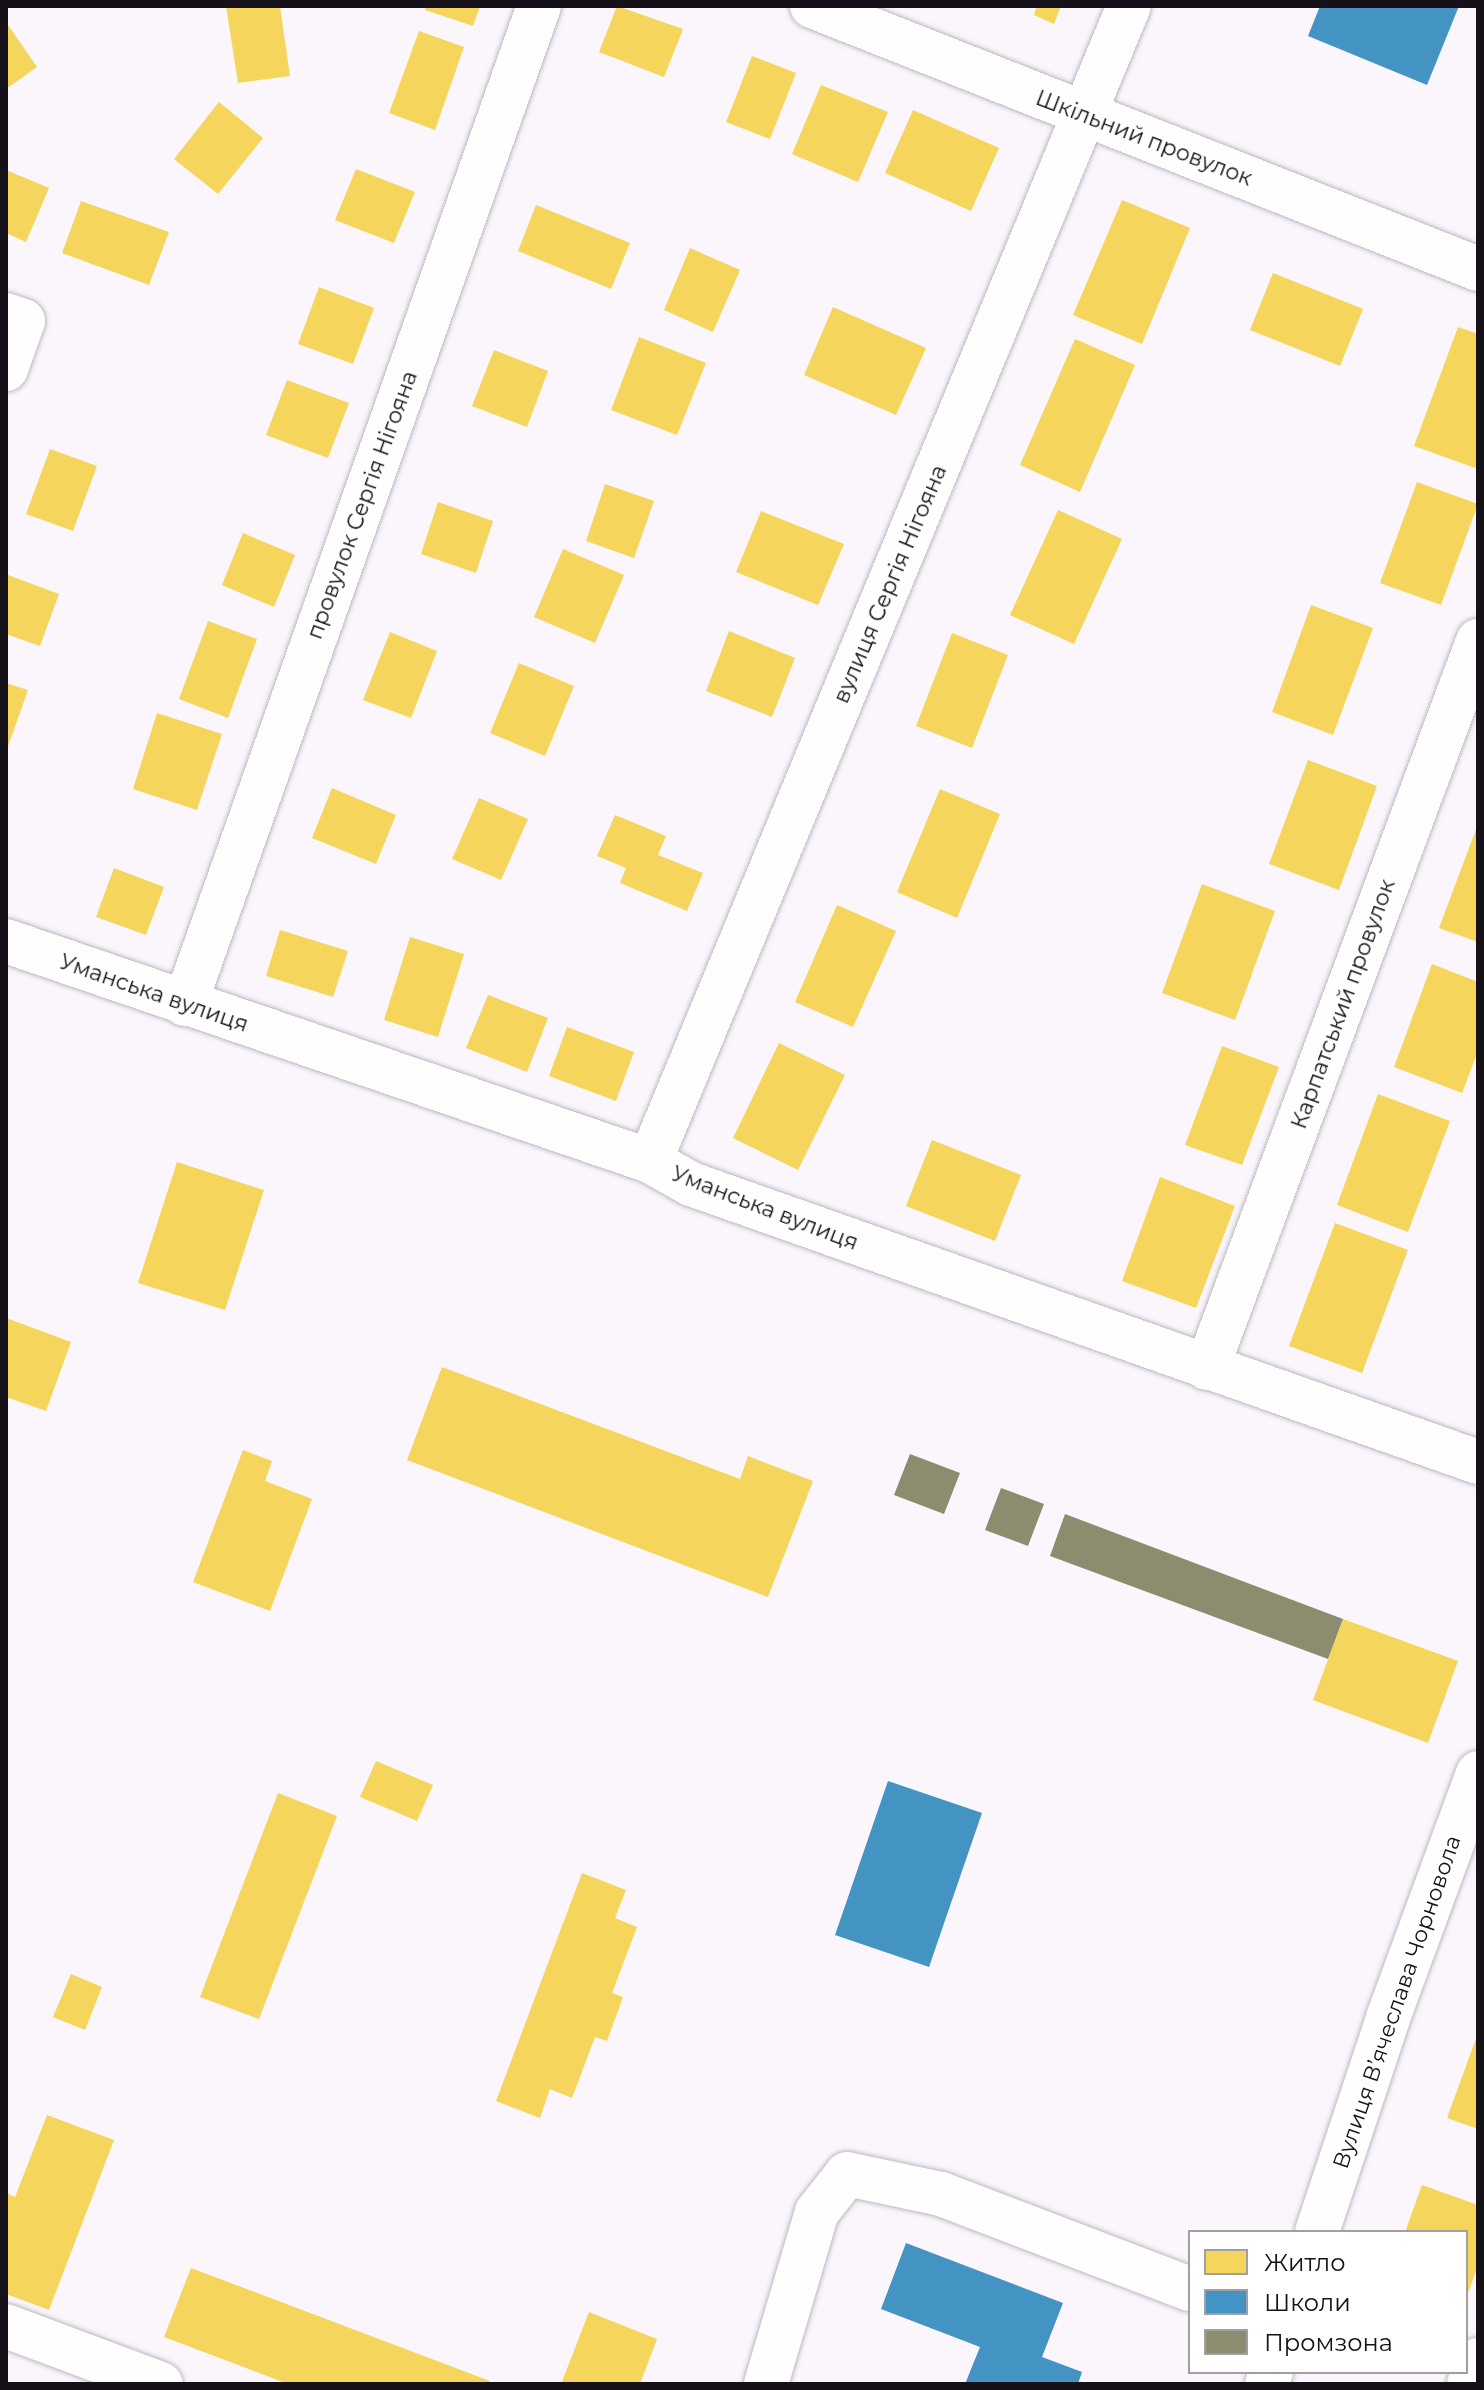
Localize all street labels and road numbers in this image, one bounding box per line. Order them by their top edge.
street label: Шкільний провулок [1032,85,1256,191]
street label: провулок Сергія Нігояна [301,367,423,643]
street label: вулиця Сергія Нігояна [828,461,952,707]
street label: Карпатський провулок [1285,876,1401,1132]
street label: Уманська вулиця [56,948,252,1038]
street label: Уманська вулиця [668,1160,862,1256]
street label: Вулиця Вʼячеслава Чорновола [1327,1832,1467,2172]

